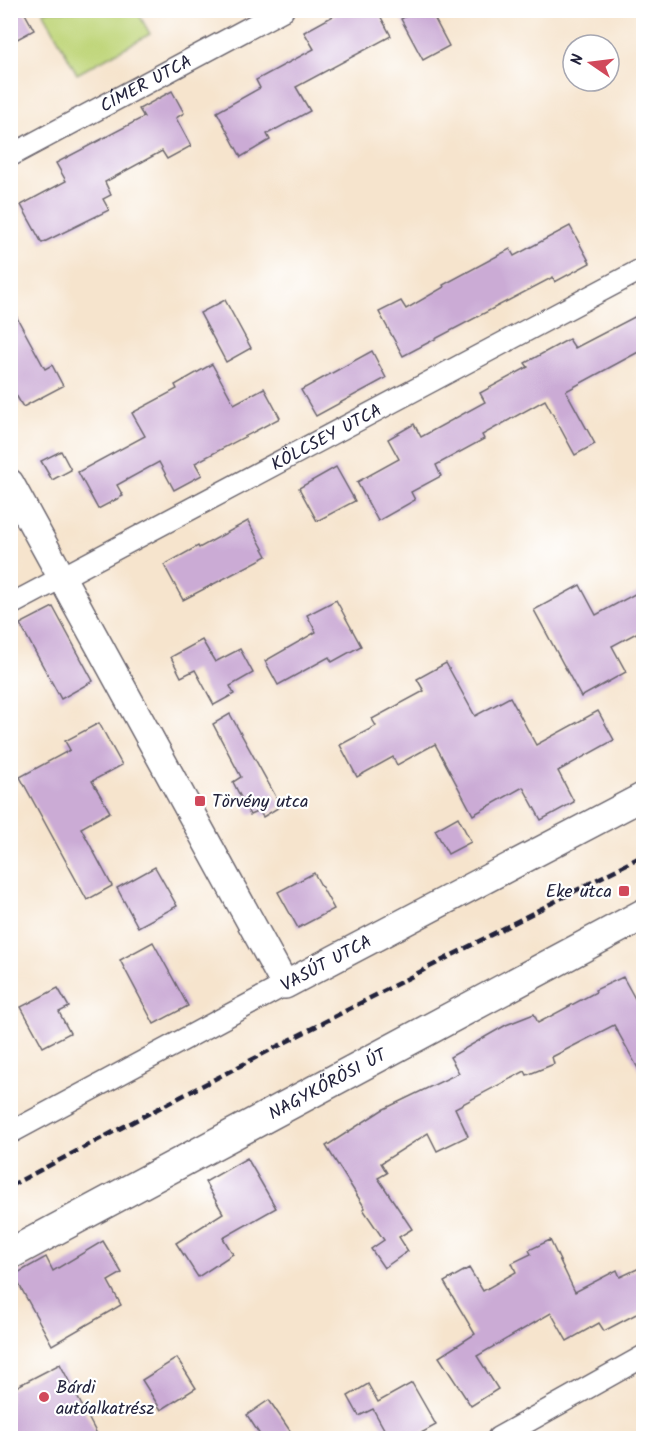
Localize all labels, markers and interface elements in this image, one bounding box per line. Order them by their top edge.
north arrow [561,33,621,93]
street label: CÍMER UTCA [95,48,198,121]
text: N [565,52,591,68]
street label: KÖLCSEY UTCA [266,397,388,480]
place label: Törvény utca [212,788,309,817]
marker: Törvény utca [193,794,207,808]
place label: Eke utca [546,878,612,907]
marker: Eke utca [617,884,631,898]
street label: VASÚT UTCA [276,928,378,1001]
street label: NAGYKŐRÖSI ÚT [264,1041,393,1129]
place label: Bárdi autóalkatrész [56,1374,154,1424]
marker: Bárdi autóalkatrész [37,1390,51,1404]

